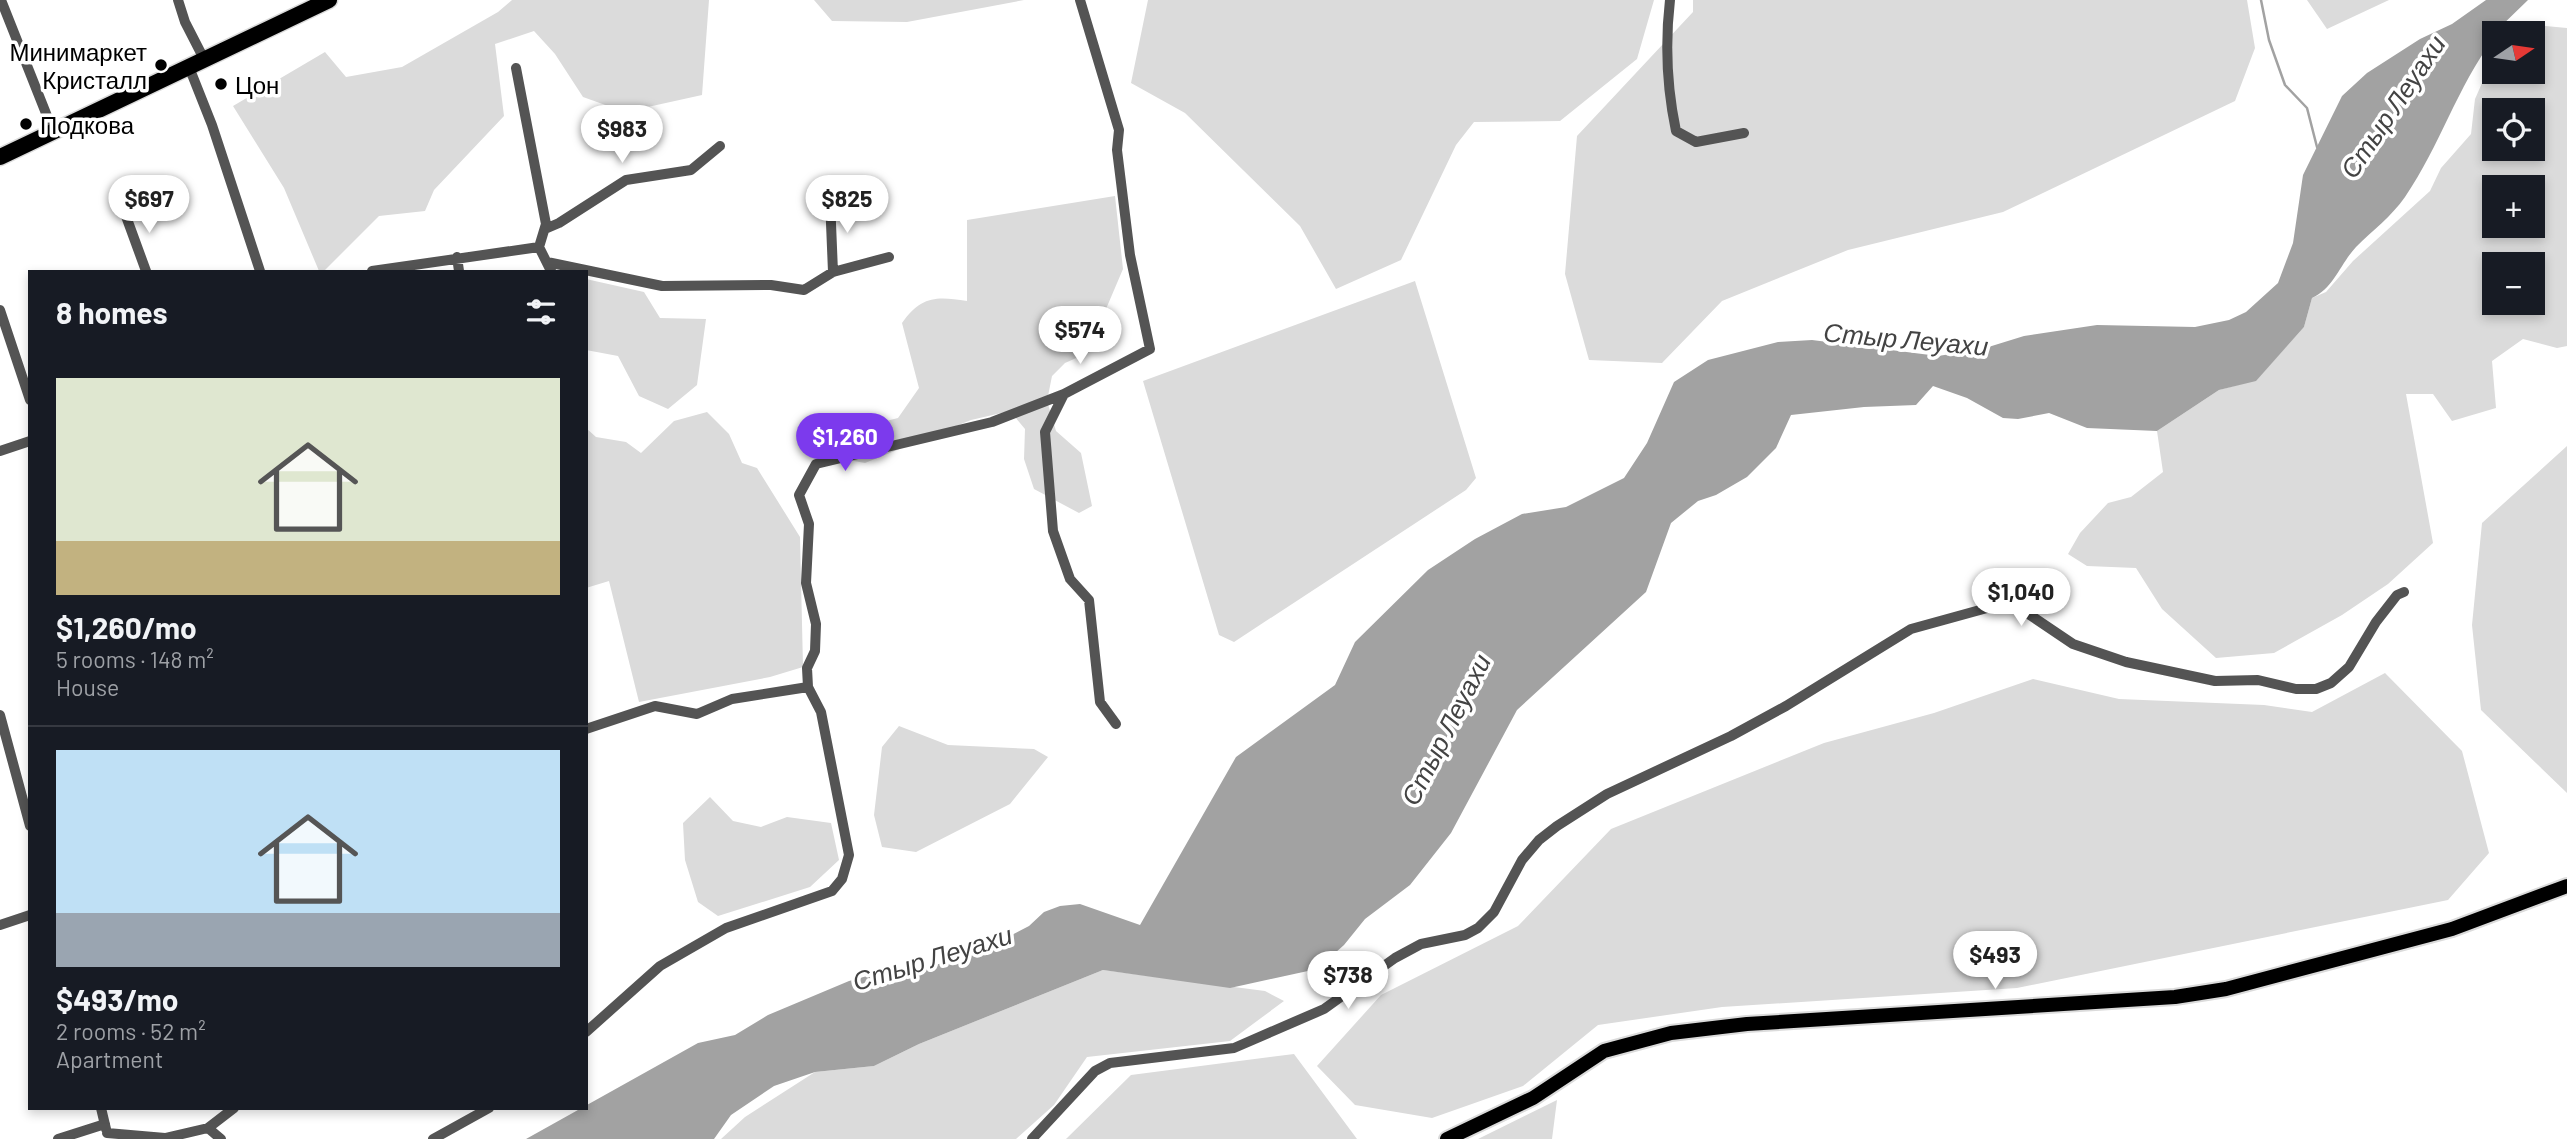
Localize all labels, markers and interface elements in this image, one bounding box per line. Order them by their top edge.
north arrow [2482,21,2544,84]
map controls [2482,21,2545,315]
water label: Стыр Леуахи [2333,29,2451,183]
place label: Минимаркет Кристалл [9,37,147,94]
marker: Минимаркет Кристалл [153,57,169,73]
place label: Цон [235,70,279,99]
marker: Цон [213,76,229,92]
button: locate [2482,98,2545,161]
pin: $983 [581,106,663,165]
place label: Подкова [40,110,135,139]
text: $983 [597,114,647,142]
marker: Подкова [18,116,34,132]
button: + [2482,175,2545,238]
pin: $697 [108,176,190,235]
pin: $825 [806,176,888,235]
text: $697 [124,184,174,212]
text: $825 [822,184,872,212]
button: − [2482,252,2545,315]
icon: filters [522,293,560,331]
text: 8 homes [56,294,167,330]
pin: $574 [1039,306,1121,366]
text: $574 [1055,315,1105,343]
water label: Стыр Леуахи [1822,315,1990,361]
pin: $1,260 [788,414,902,473]
text: $1,260 [812,422,878,450]
icon: home [245,424,371,550]
pin: $1,040 [1964,568,2078,628]
text: $1,040 [1988,577,2054,605]
text: $1,260/mo [56,609,197,645]
text: 5 rooms · 148 m² [56,645,214,673]
water label: Стыр Леуахи [1394,648,1496,810]
text: House [56,673,119,701]
icon: home [245,796,371,922]
water label: Стыр Леуахи [848,918,1016,996]
pin: $493 [1954,932,2036,991]
text: $493 [1969,940,2021,968]
pin: $738 [1307,951,1389,1011]
text: $738 [1323,960,1373,988]
text: $493/mo [56,981,178,1017]
text: 2 rooms · 52 m² [56,1017,206,1045]
text: Apartment [56,1045,163,1073]

